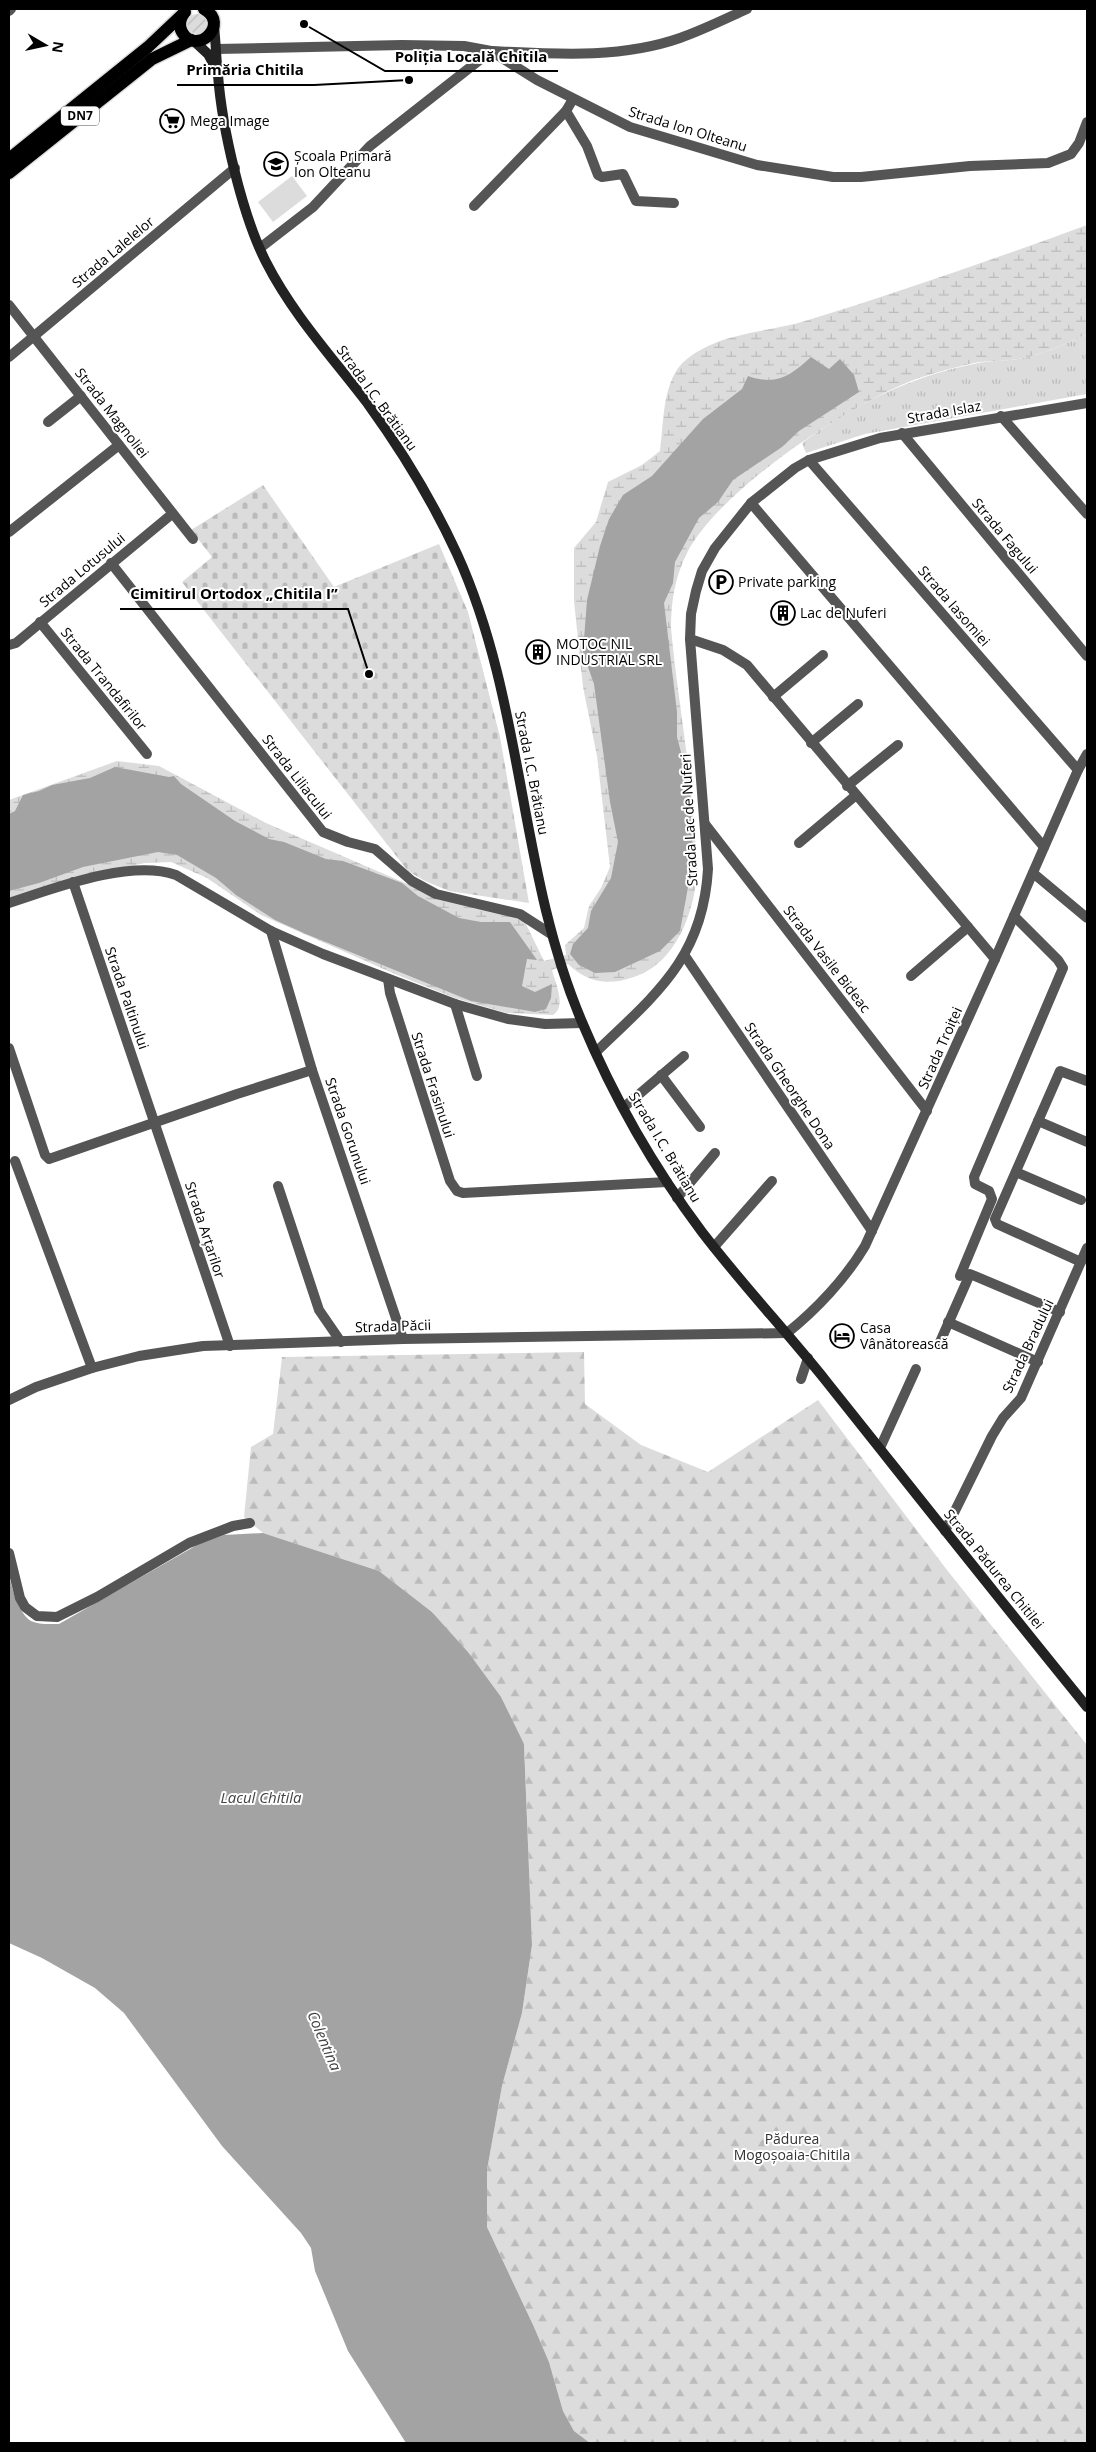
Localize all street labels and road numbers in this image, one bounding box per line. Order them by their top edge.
street label: Strada Ion Olteanu [627,101,750,156]
road number: DN7 [61,106,99,125]
street label: Strada Lalelelor [68,211,158,292]
street label: Strada I.C. Brătianu [333,341,422,454]
street label: Strada Magnoliei [71,364,154,462]
street label: Strada Islaz [906,396,983,427]
street label: Strada Fagului [968,494,1043,577]
street label: Strada Lotusului [35,528,129,611]
street label: Strada Iasomiei [914,561,995,650]
street label: Strada Trandafirilor [57,623,152,734]
street label: Strada I.C. Brătianu [511,709,554,837]
street label: Strada Liliacului [258,730,337,823]
street label: Strada Lac de Nuferi [676,753,701,887]
street label: Strada Vasile Bideac [780,901,875,1016]
street label: Strada Paltinului [101,944,154,1052]
street label: Strada Troiței [913,1004,966,1092]
street label: Strada Gheorghe Dona [741,1018,840,1153]
street label: Strada Frasinului [407,1030,459,1140]
street label: Strada Gorunului [321,1075,376,1187]
street label: Strada I.C. Brătianu [625,1088,706,1206]
street label: Strada Arțarilor [181,1179,230,1281]
street label: Strada Bradului [997,1296,1058,1396]
street label: Strada Păcii [355,1315,431,1336]
street label: Strada Pădurea Chitilei [940,1505,1049,1633]

